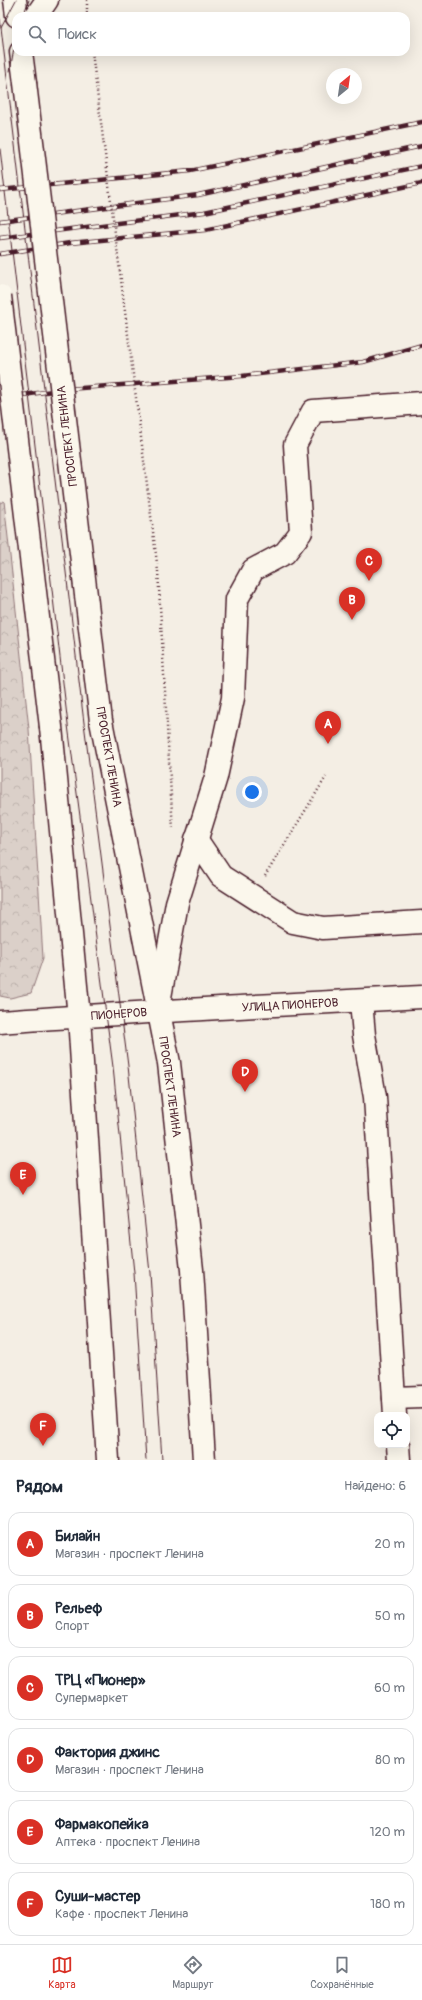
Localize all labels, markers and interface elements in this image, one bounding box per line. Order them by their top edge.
search box [12,12,410,56]
icon: search [26,23,48,45]
text: Поиск [58,25,97,44]
north arrow [326,68,362,104]
street label: ПРОСПЕКТ ЛЕНИНА [54,384,81,487]
pin: C [356,548,382,581]
pin: B [339,587,365,620]
street label: ПРОСПЕКТ ЛЕНИНА [92,706,125,809]
pin: A [315,711,341,744]
your location [242,782,262,802]
street label: УЛИЦА ПИОНЕРОВ [241,995,339,1016]
street label: ПИОНЕРОВ [90,1005,148,1024]
street label: ПРОСПЕКТ ЛЕНИНА [155,1036,184,1139]
pin: D [232,1059,258,1092]
pin: E [10,1162,36,1195]
map controls [374,1412,410,1448]
button: locate [374,1412,410,1448]
pin: F [30,1413,56,1446]
text: Рядом [16,1476,63,1497]
text: Найдено: 6 [344,1478,406,1494]
text: Билайн [55,1527,100,1546]
text: A [26,1536,34,1552]
text: 20 m [374,1536,405,1552]
text: Магазин · проспект Ленина [55,1546,204,1562]
text: Рельеф [55,1599,103,1618]
text: B [26,1608,34,1624]
text: 50 m [375,1608,405,1624]
text: Спорт [55,1618,89,1634]
text: ТРЦ «Пионер» [55,1671,145,1690]
text: C [26,1680,34,1696]
text: 60 m [374,1680,405,1696]
text: Супермаркет [55,1690,128,1706]
text: Фактория джинс [55,1743,160,1762]
text: D [26,1752,34,1768]
text: 80 m [375,1752,405,1768]
text: Магазин · проспект Ленина [55,1762,204,1778]
text: Фармакопейка [55,1815,149,1834]
text: E [27,1824,33,1840]
text: 120 m [369,1824,405,1840]
text: Аптека · проспект Ленина [55,1834,200,1850]
text: Суши-мастер [55,1887,141,1906]
text: F [26,1896,34,1912]
text: 180 m [370,1896,405,1912]
text: Кафе · проспект Ленина [55,1906,188,1922]
tab: Карта [48,1954,76,1991]
tab: Маршрут [172,1954,214,1991]
tab: Сохранённые [310,1954,374,1991]

